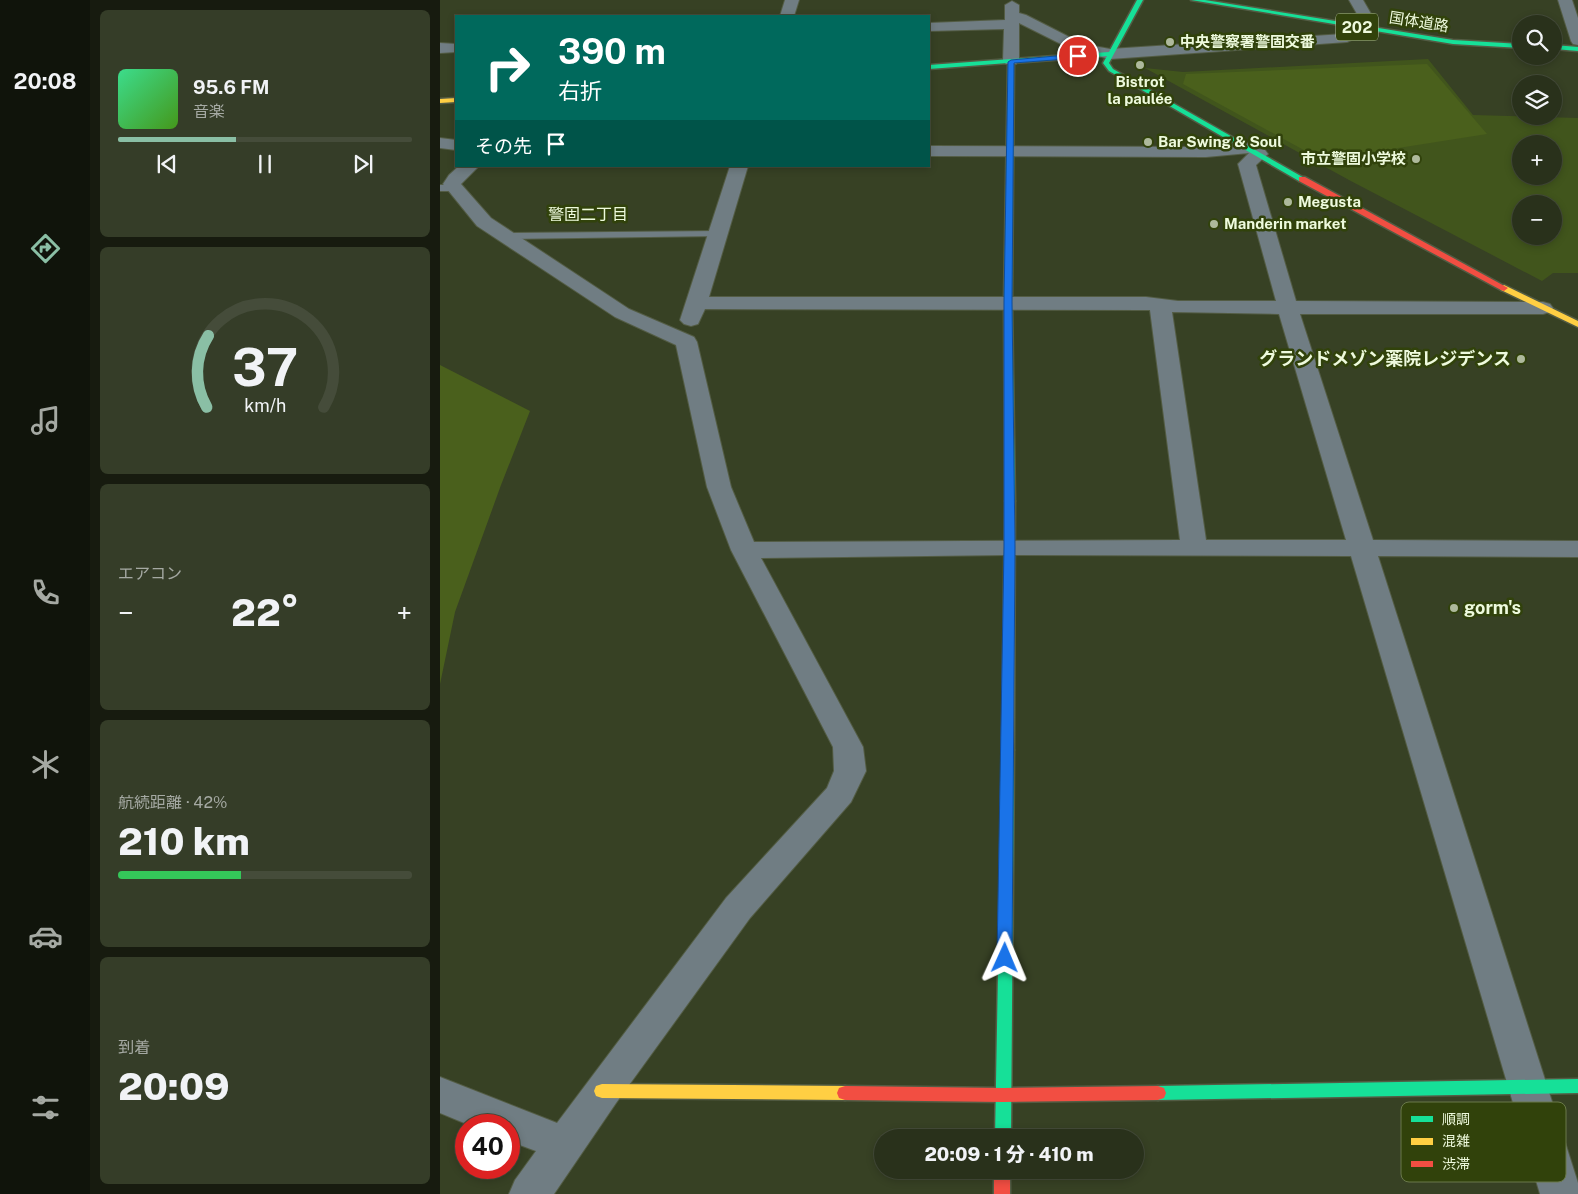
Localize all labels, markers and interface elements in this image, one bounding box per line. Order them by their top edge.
street label: 国体道路 [1388,8,1450,35]
road number: 202 [1336,14,1378,41]
map controls [1512,15,1562,245]
button: search [1512,15,1562,65]
text: 390 m [558,31,666,72]
place label: 中央警察署警固交番 [1180,33,1315,50]
icon: right [475,35,540,100]
pin [1057,35,1099,77]
marker: 中央警察署警固交番 [1164,36,1176,48]
icon: arrive [1064,42,1092,70]
marker: Bistrot la paulée [1134,59,1146,71]
text: 20:08 [14,68,76,94]
place label: Bistrot la paulée [1107,73,1173,107]
button: layers [1512,75,1562,125]
text: 95.6 FM [193,76,269,98]
text: 右折 [558,78,602,104]
text: 音楽 [193,102,225,121]
icon: arrive [542,130,570,158]
place label: Bar Swing & Soul [1158,133,1282,150]
text: その先 [475,135,532,157]
button: + [1512,135,1562,185]
marker: Bar Swing & Soul [1142,136,1154,148]
icon: previous [153,150,181,178]
icon: pause [251,150,279,178]
icon: next [349,150,377,178]
place label: 市立警固小学校 [1301,150,1406,167]
marker: 市立警固小学校 [1410,153,1422,165]
place label: Megusta [1298,193,1361,210]
button: − [1512,195,1562,245]
marker: Megusta [1282,196,1294,208]
district label: 警固二丁目 [548,205,628,224]
place label: Manderin market [1224,215,1346,232]
marker: Manderin market [1208,218,1220,230]
icon: directions [28,231,63,266]
text: 37 [232,337,298,398]
place label: グランドメゾン薬院レジデンス [1259,348,1511,369]
marker: グランドメゾン薬院レジデンス [1515,353,1527,365]
text: km/h [244,395,286,416]
icon: music [28,403,63,438]
text: エアコン [118,564,182,583]
icon: phone [28,575,63,610]
text: 22° [231,590,299,635]
text: − [118,596,134,629]
text: + [396,596,412,629]
place label: gorm's [1464,597,1521,618]
marker: gorm's [1448,602,1460,614]
icon: climate [28,747,63,782]
text: 航続距離 · 42% [118,793,227,812]
text: 210 km [118,819,250,864]
icon: car [28,919,63,954]
position arrow [978,931,1030,983]
text: 到着 [118,1038,150,1057]
text: 20:09 [118,1064,230,1109]
icon: filters [28,1090,63,1125]
legend [1401,1102,1566,1182]
text: 順調 [1442,1111,1470,1127]
speed limit sign: 40 [455,1114,520,1179]
text: 混雑 [1442,1133,1470,1149]
text: 20:09 · 1 分 · 410 m [924,1143,1094,1165]
text: 渋滞 [1442,1156,1470,1172]

